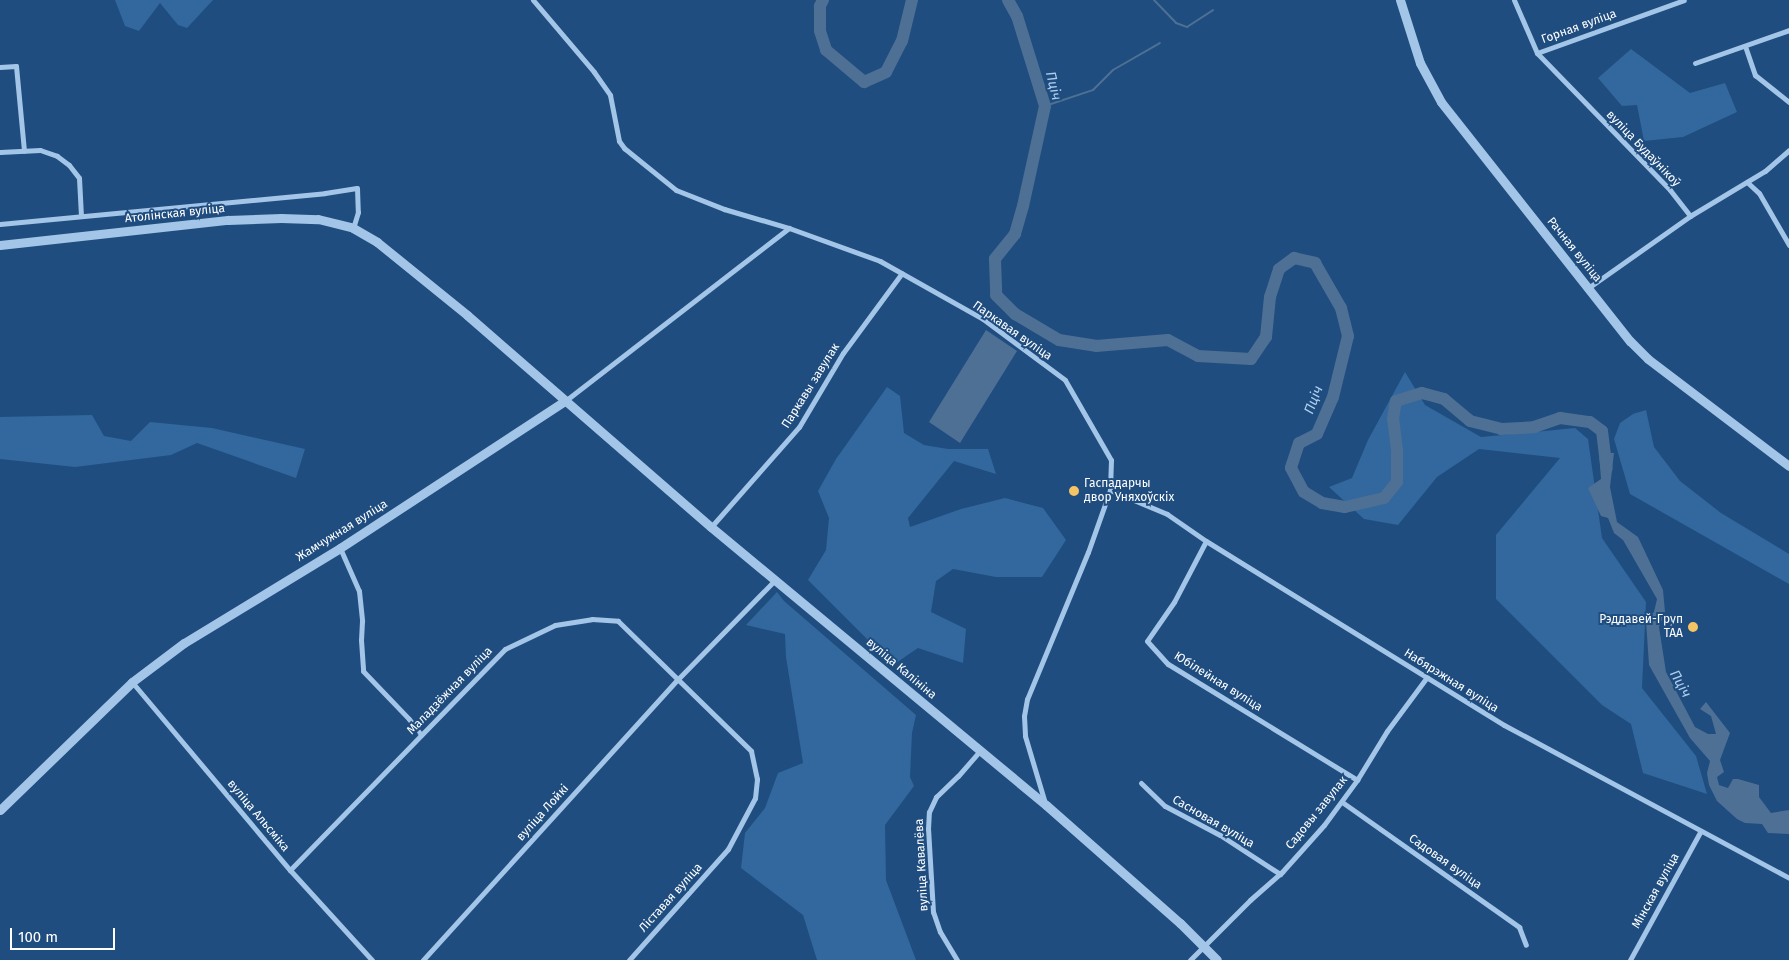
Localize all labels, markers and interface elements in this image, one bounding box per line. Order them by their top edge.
street label: Горная вуліца [1540,7,1618,47]
water label: Пціч [1041,70,1065,102]
street label: вуліца Будаўнікоў [1603,108,1683,190]
street label: Атолінская вуліца [124,202,226,226]
street label: Рачная вуліца [1544,215,1604,285]
street label: Паркавая вуліца [970,298,1054,364]
street label: Паркавы завулак [779,341,843,431]
water label: Пціч [1301,383,1327,417]
place label: Гаспадарчы двор Уняхоўскіх [1084,477,1174,505]
marker: Гаспадарчы двор Уняхоўскіх [1068,485,1080,497]
street label: Жамчужная вуліца [294,497,390,565]
place label: Рэддавей-Груп ТАА [1599,613,1683,641]
marker: Рэддавей-Груп ТАА [1687,621,1699,633]
street label: вуліца Калініна [863,635,939,703]
street label: Маладзёжная вуліца [404,644,496,738]
street label: Набярэжная вуліца [1401,646,1501,716]
street label: Юбілейная вуліца [1171,649,1265,715]
water label: Пціч [1666,667,1694,701]
street label: Садовы завулак [1283,773,1351,853]
street label: вуліца Альсміка [224,777,292,855]
street label: вуліца Лойкі [514,782,572,844]
street label: Сасновая вуліца [1169,793,1257,851]
street label: вуліца Кавалёва [912,818,932,912]
street label: Садовая вуліца [1406,831,1484,893]
street label: Мінская вуліца [1629,851,1683,931]
street label: Ліставая вуліца [636,861,706,935]
scale bar [12,918,118,950]
text: 100 m [18,928,58,946]

